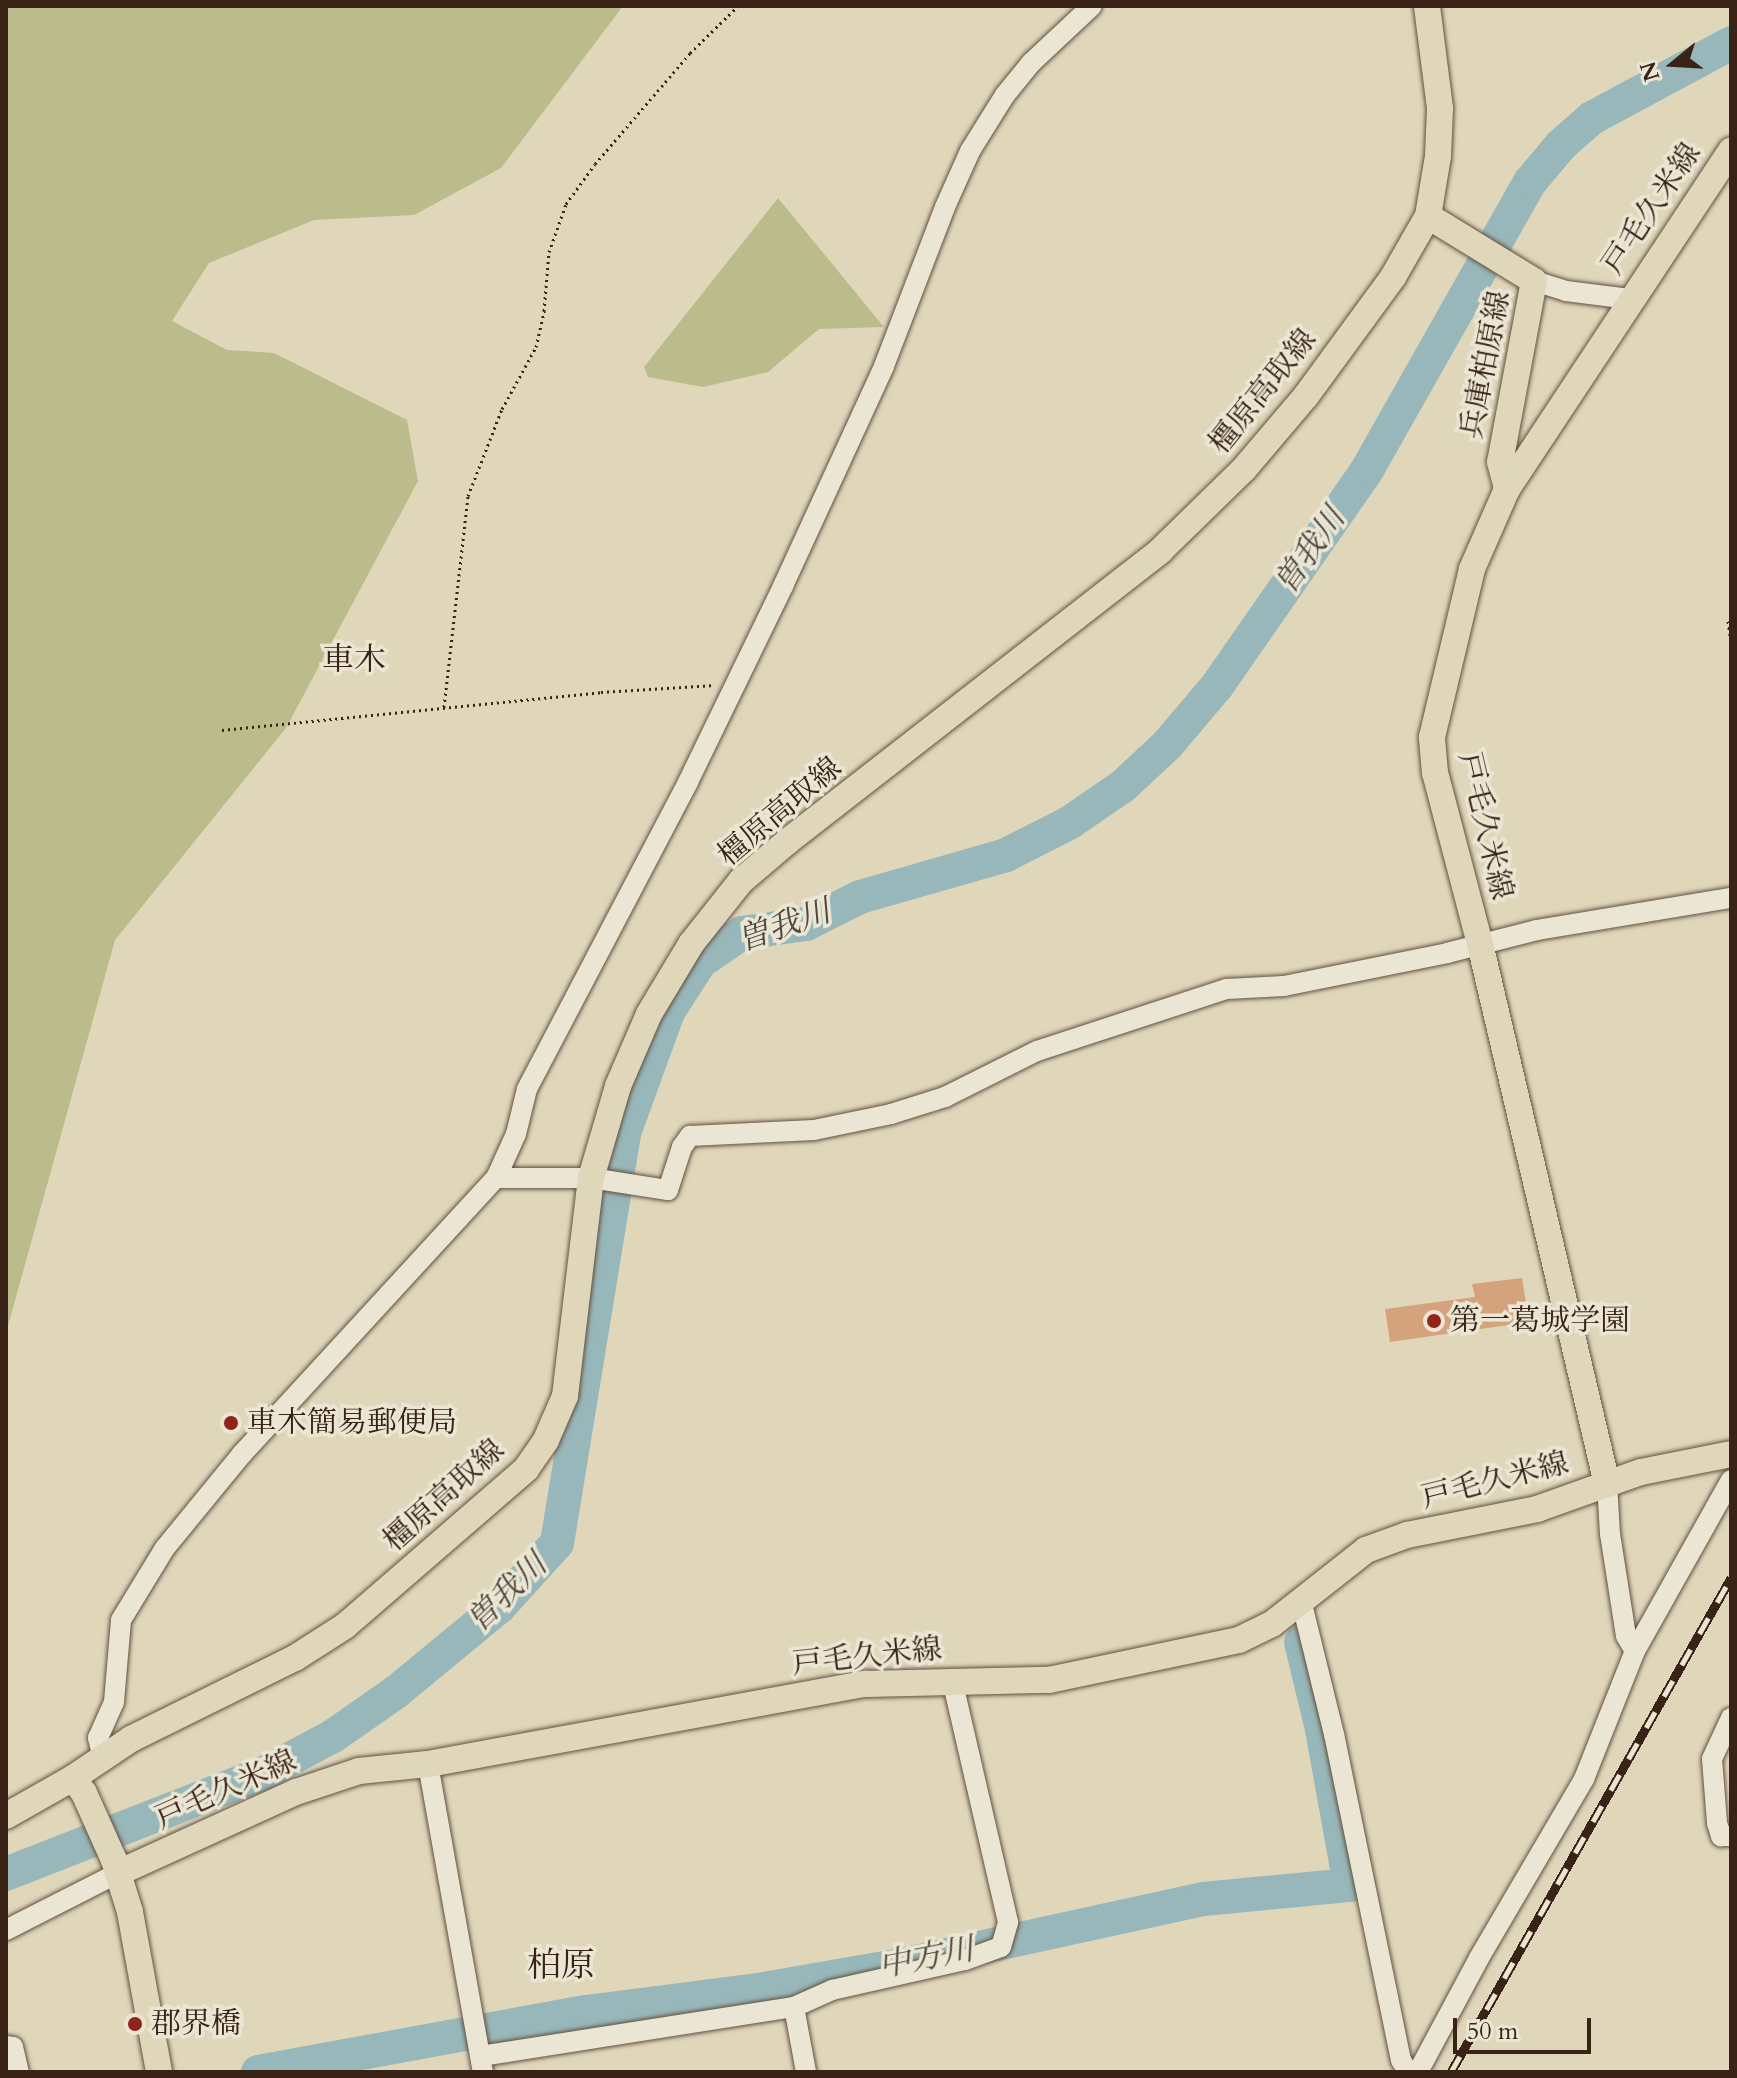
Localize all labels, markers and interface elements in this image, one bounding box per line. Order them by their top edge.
north arrow [1633,24,1713,104]
text: N [1633,58,1667,85]
street label: 戸毛久米線 [1595,137,1709,281]
street label: 兵庫柏原線 [1454,288,1518,442]
street label: 橿原高取線 [1202,322,1324,462]
water label: 曽我川 [1267,501,1353,601]
district label: 車木 [322,641,386,679]
street label: 戸毛久米線 [1451,749,1519,903]
street label: 橿原高取線 [711,750,849,874]
water label: 曽我川 [732,892,836,960]
place label: 第一葛城学園 [1450,1303,1630,1339]
marker: 第一葛城学園 [1425,1312,1443,1330]
place label: 車木簡易郵便局 [247,1405,457,1441]
marker: 車木簡易郵便局 [222,1414,240,1432]
street label: 橿原高取線 [376,1432,512,1560]
street label: 戸毛久米線 [1418,1445,1572,1517]
water label: 曽我川 [459,1546,555,1640]
street label: 戸毛久米線 [791,1631,943,1683]
street label: 戸毛久米線 [150,1743,302,1837]
water label: 中方川 [875,1930,977,1986]
district label: 柏原 [527,1946,595,1986]
scale bar [1457,2002,1595,2052]
place label: 郡界橋 [151,2006,241,2042]
marker: 郡界橋 [126,2015,144,2033]
text: 50 m [1467,2015,1518,2048]

